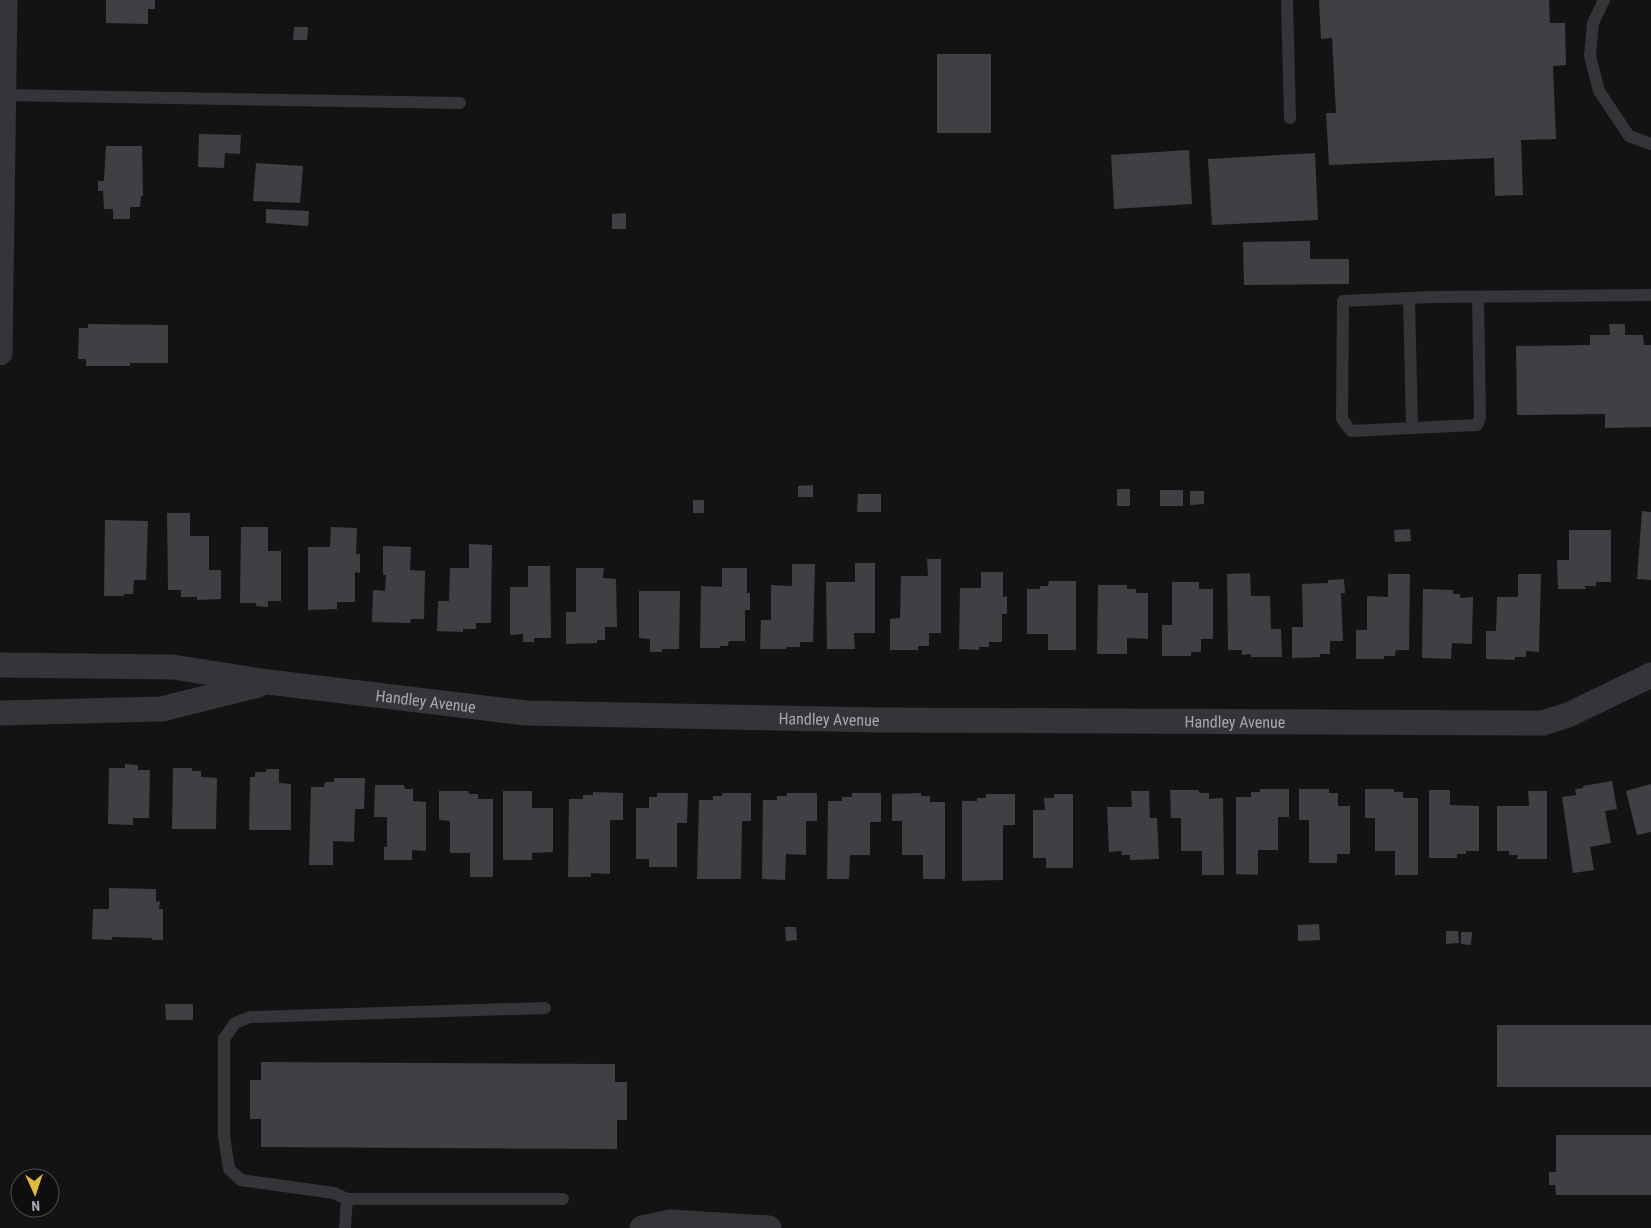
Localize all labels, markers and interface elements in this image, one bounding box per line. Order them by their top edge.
street label: Handley Avenue [375,686,477,716]
street label: Handley Avenue [778,708,879,729]
street label: Handley Avenue [1184,712,1285,731]
north arrow [10,1168,60,1218]
text: N [31,1198,40,1214]

